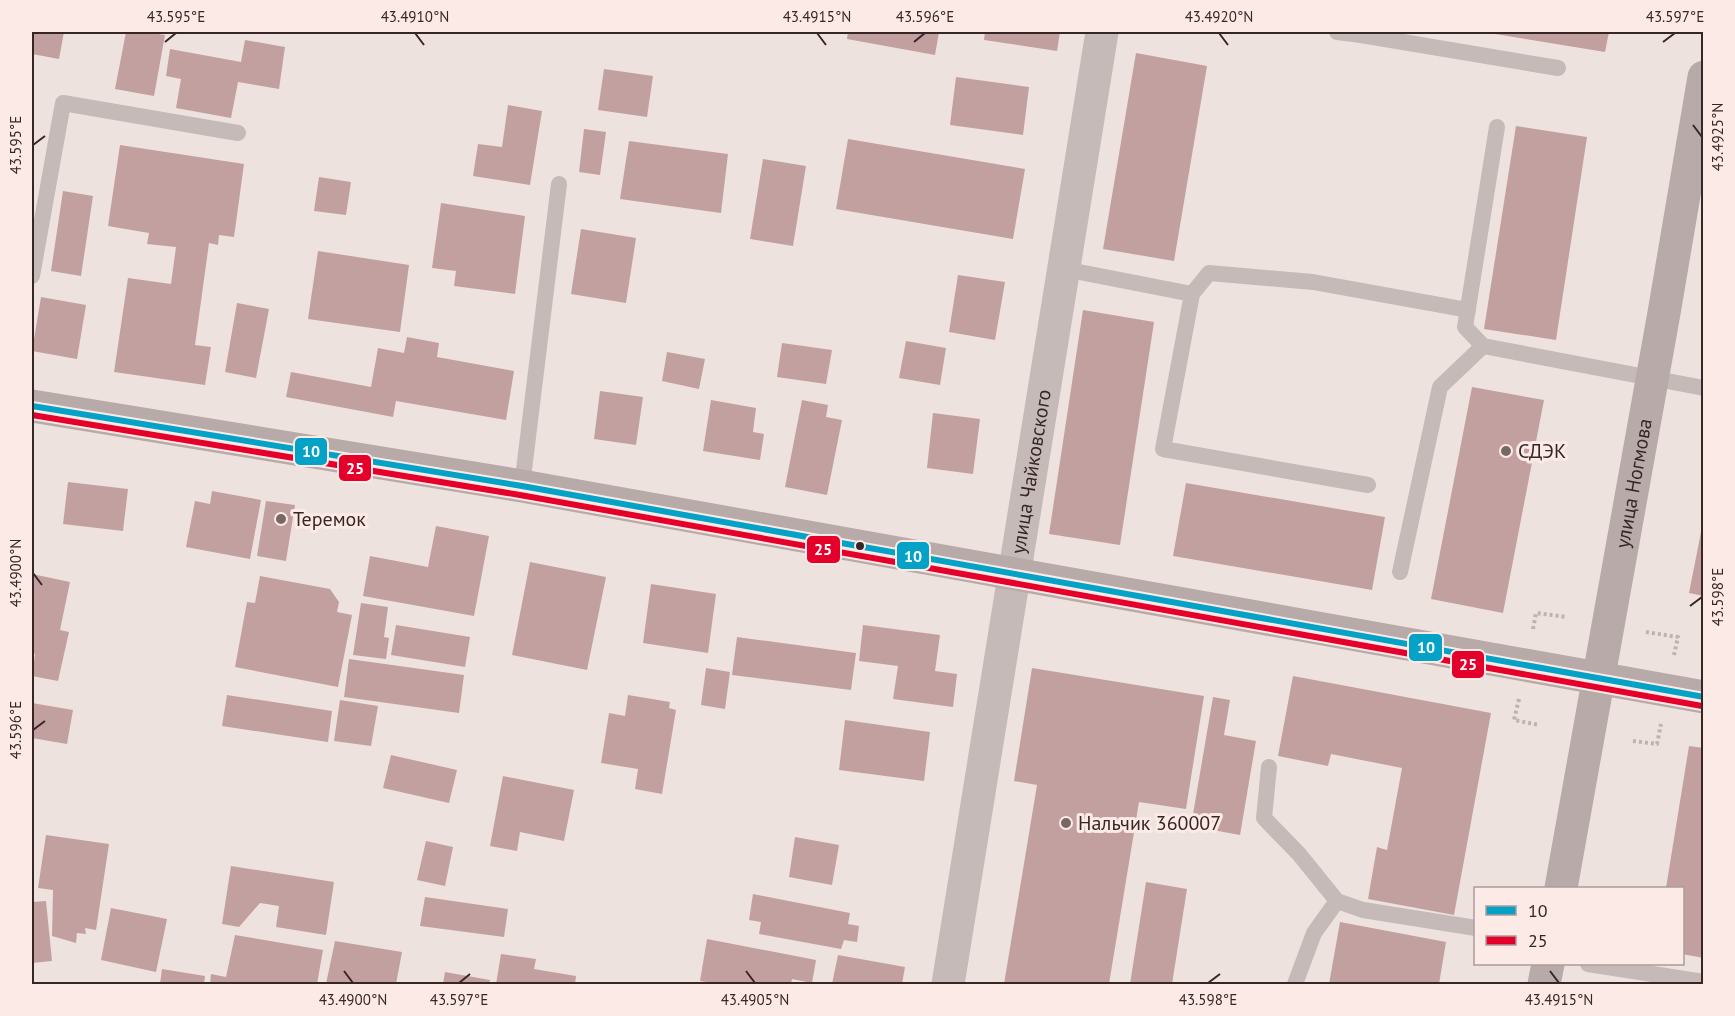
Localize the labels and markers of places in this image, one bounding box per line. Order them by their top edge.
place label: СДЭК [1518,438,1566,464]
marker: СДЭК [1499,444,1513,458]
place label: Теремок [293,506,366,532]
marker: Теремок [274,512,288,526]
unlabelled marker [854,540,866,552]
place label: Нальчик 360007 [1078,810,1221,836]
marker: Нальчик 360007 [1059,816,1073,830]

